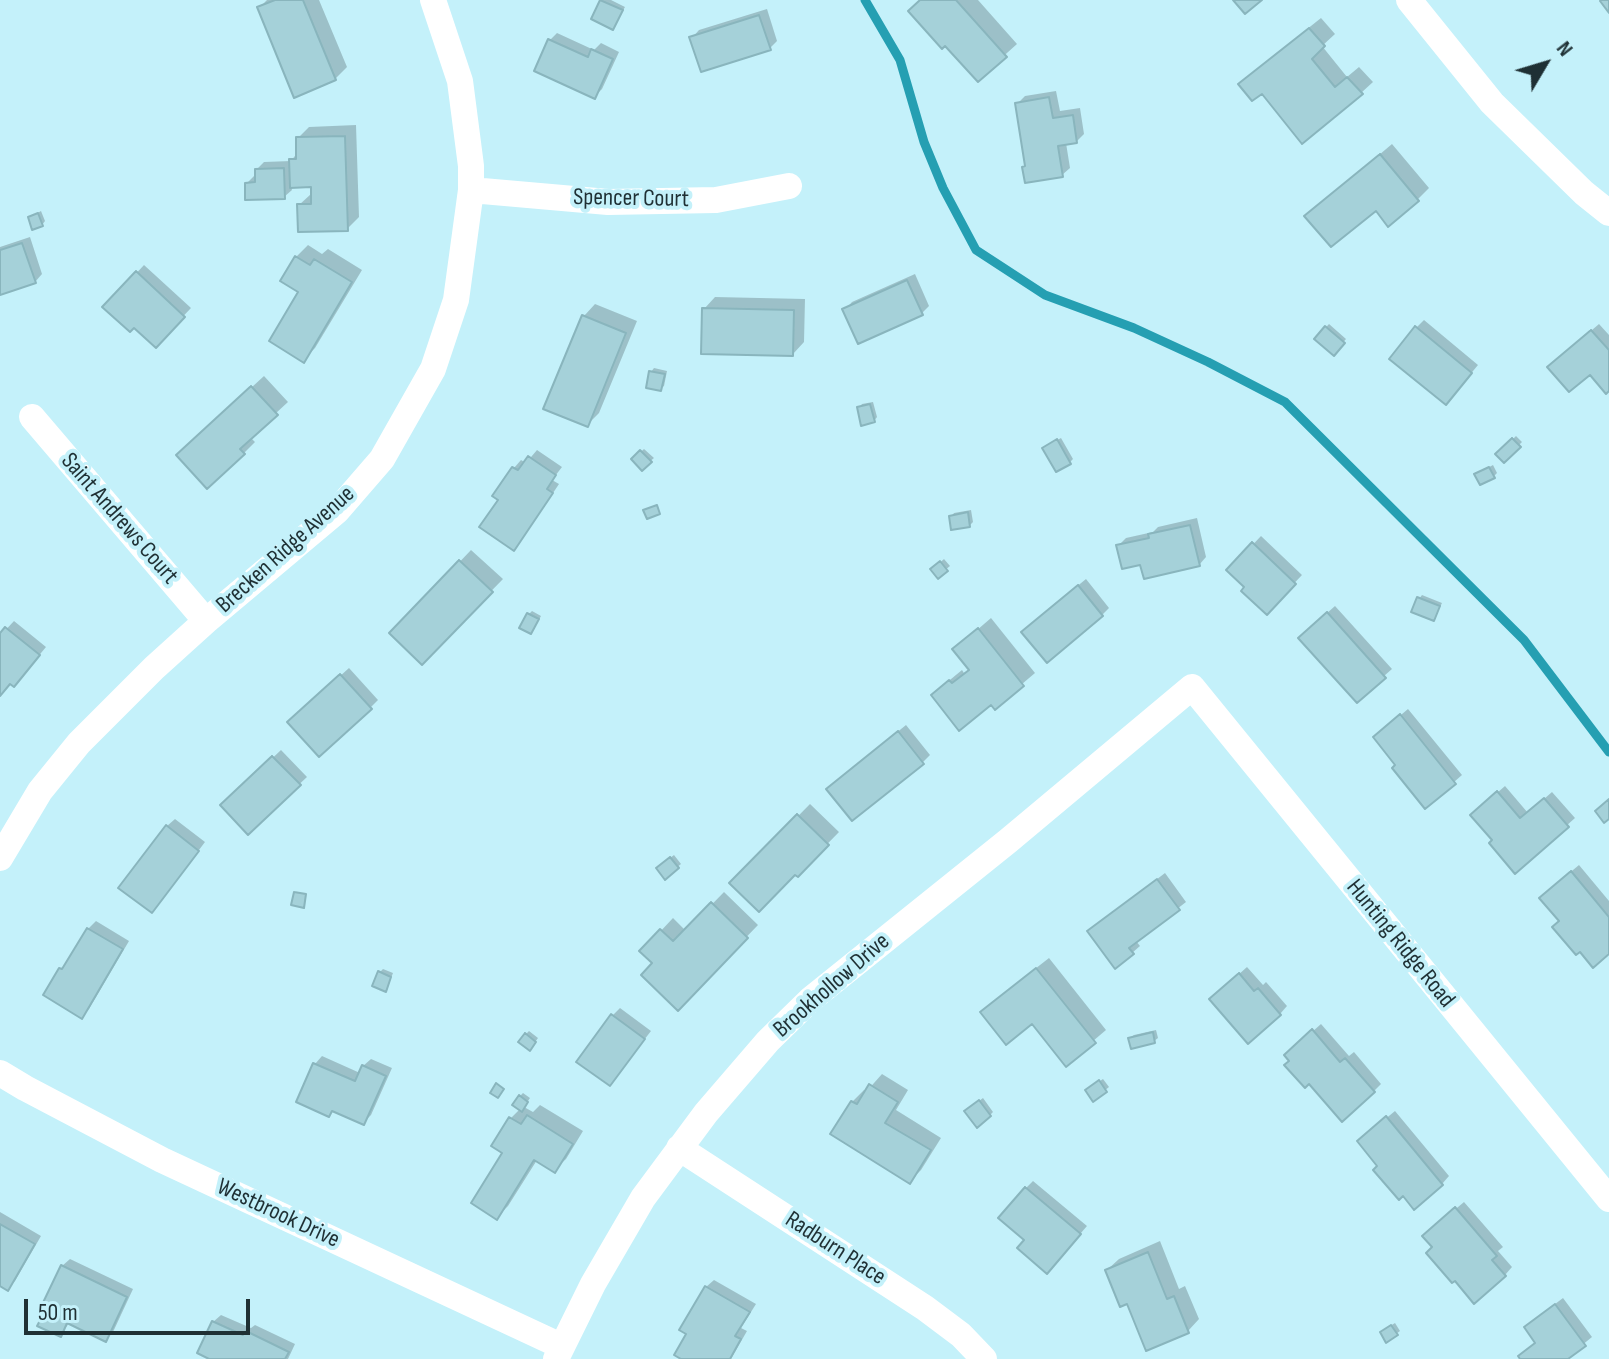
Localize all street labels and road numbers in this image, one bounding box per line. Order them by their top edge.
street label: Spencer Court [573,184,689,214]
street label: Saint Andrews Court [54,447,184,591]
street label: Brecken Ridge Avenue [211,480,361,620]
street label: Hunting Ridge Road [1340,874,1460,1014]
street label: Brookhollow Drive [768,928,896,1044]
street label: Westbrook Drive [212,1173,344,1255]
street label: Radburn Place [779,1206,891,1292]

